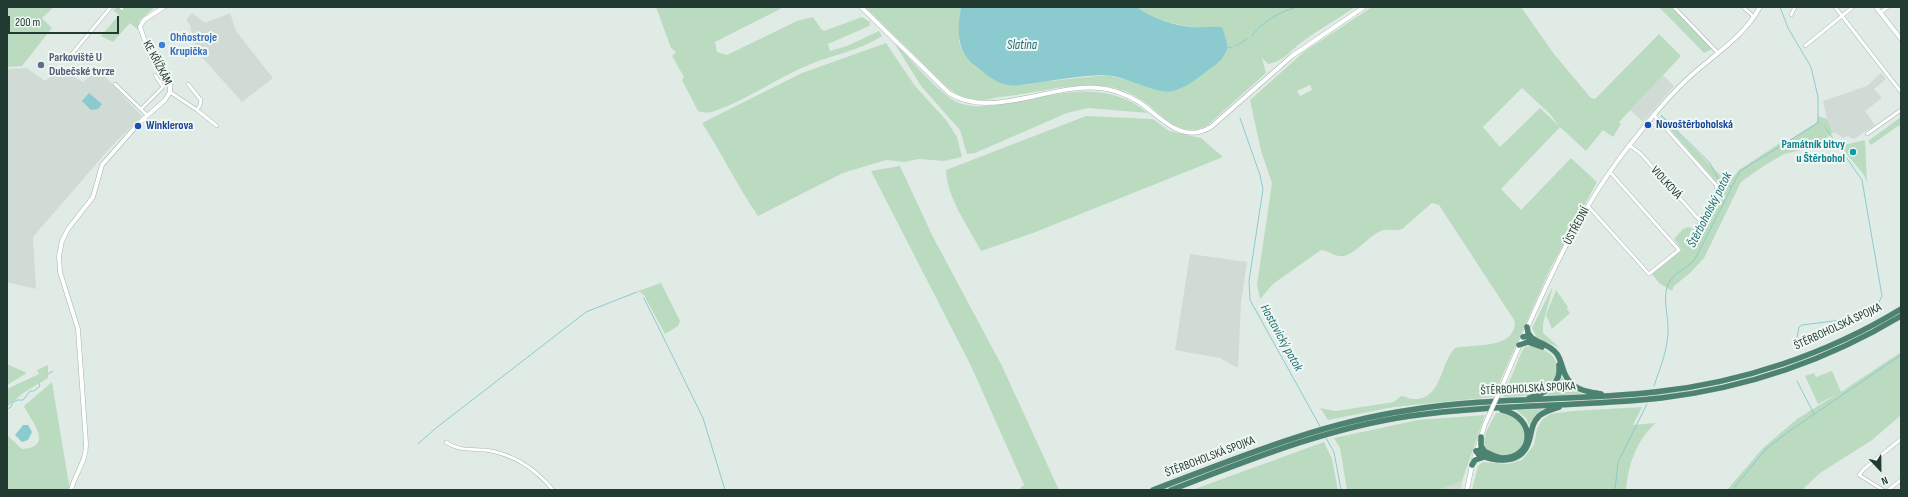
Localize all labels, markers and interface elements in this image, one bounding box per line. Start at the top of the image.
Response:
scale bar [10,8,121,34]
text: 200 m [15,15,40,30]
place label: Ohňostroje Krupička [170,31,217,59]
street label: KE KŘÍŽKÁM [139,38,175,88]
water label: Slatina [1007,38,1037,54]
marker: Ohňostroje Krupička [157,40,167,50]
place label: Parkoviště U Dubečské tvrze [49,51,115,79]
marker: Parkoviště U Dubečské tvrze [36,60,46,70]
place label: Novoštěrboholská [1656,118,1733,132]
place label: Winklerova [146,119,193,133]
marker: Novoštěrboholská [1643,120,1653,130]
marker: Winklerova [133,121,143,131]
place label: Památník bitvy u Štěrbohol [1782,138,1845,166]
marker: Památník bitvy u Štěrbohol [1848,147,1858,157]
street label: VIOLKOVÁ [1647,164,1685,202]
water label: Štěrboholský potok [1684,170,1736,250]
street label: ÚSTŘEDNÍ [1561,205,1593,247]
street label: ŠTĚRBOHOLSKÁ SPOJKA [1792,300,1884,354]
water label: Hostavický potok [1256,302,1306,374]
street label: ŠTĚRBOHOLSKÁ SPOJKA [1480,379,1576,399]
street label: ŠTĚRBOHOLSKÁ SPOJKA [1163,433,1257,481]
north arrow [1860,449,1900,489]
text: N [1880,473,1890,488]

